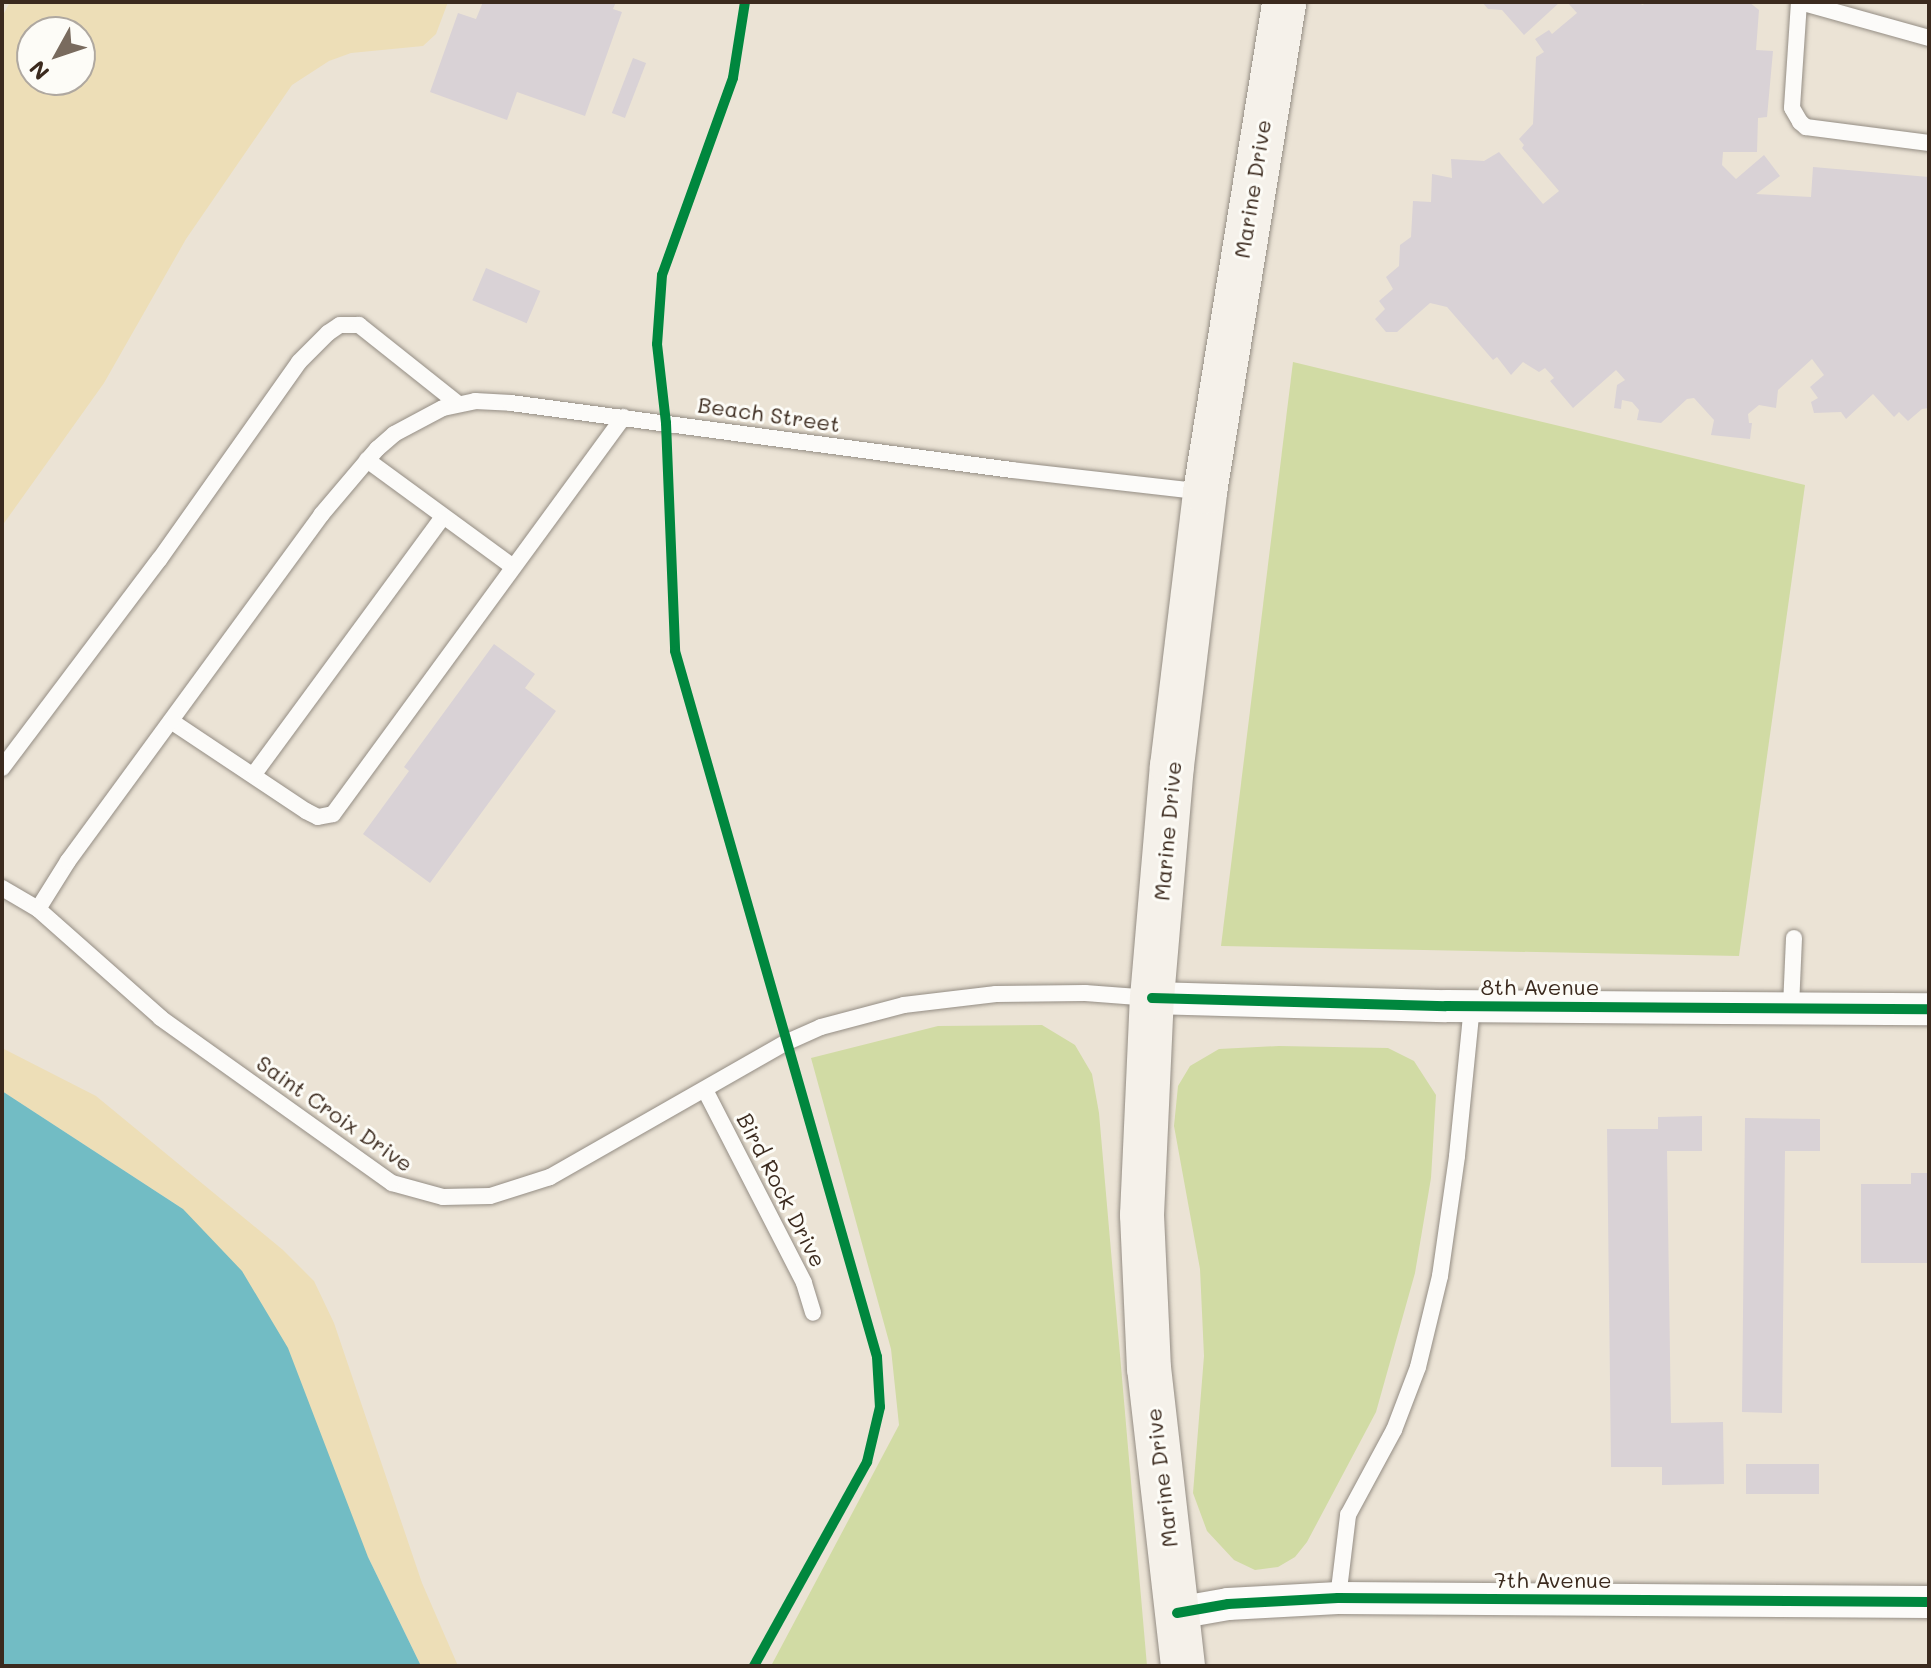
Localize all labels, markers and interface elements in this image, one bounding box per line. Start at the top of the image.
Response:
north arrow [16,16,96,96]
text: N [22,55,55,86]
street label: Marine Drive [1228,118,1276,260]
street label: Beach Street [696,391,842,437]
street label: Marine Drive [1148,760,1186,902]
street label: 8th Avenue [1481,974,1599,1000]
street label: Saint Croix Drive [252,1049,418,1177]
street label: Bird Rock Drive [732,1109,832,1271]
street label: Marine Drive [1139,1407,1183,1549]
street label: 7th Avenue [1494,1567,1612,1593]

